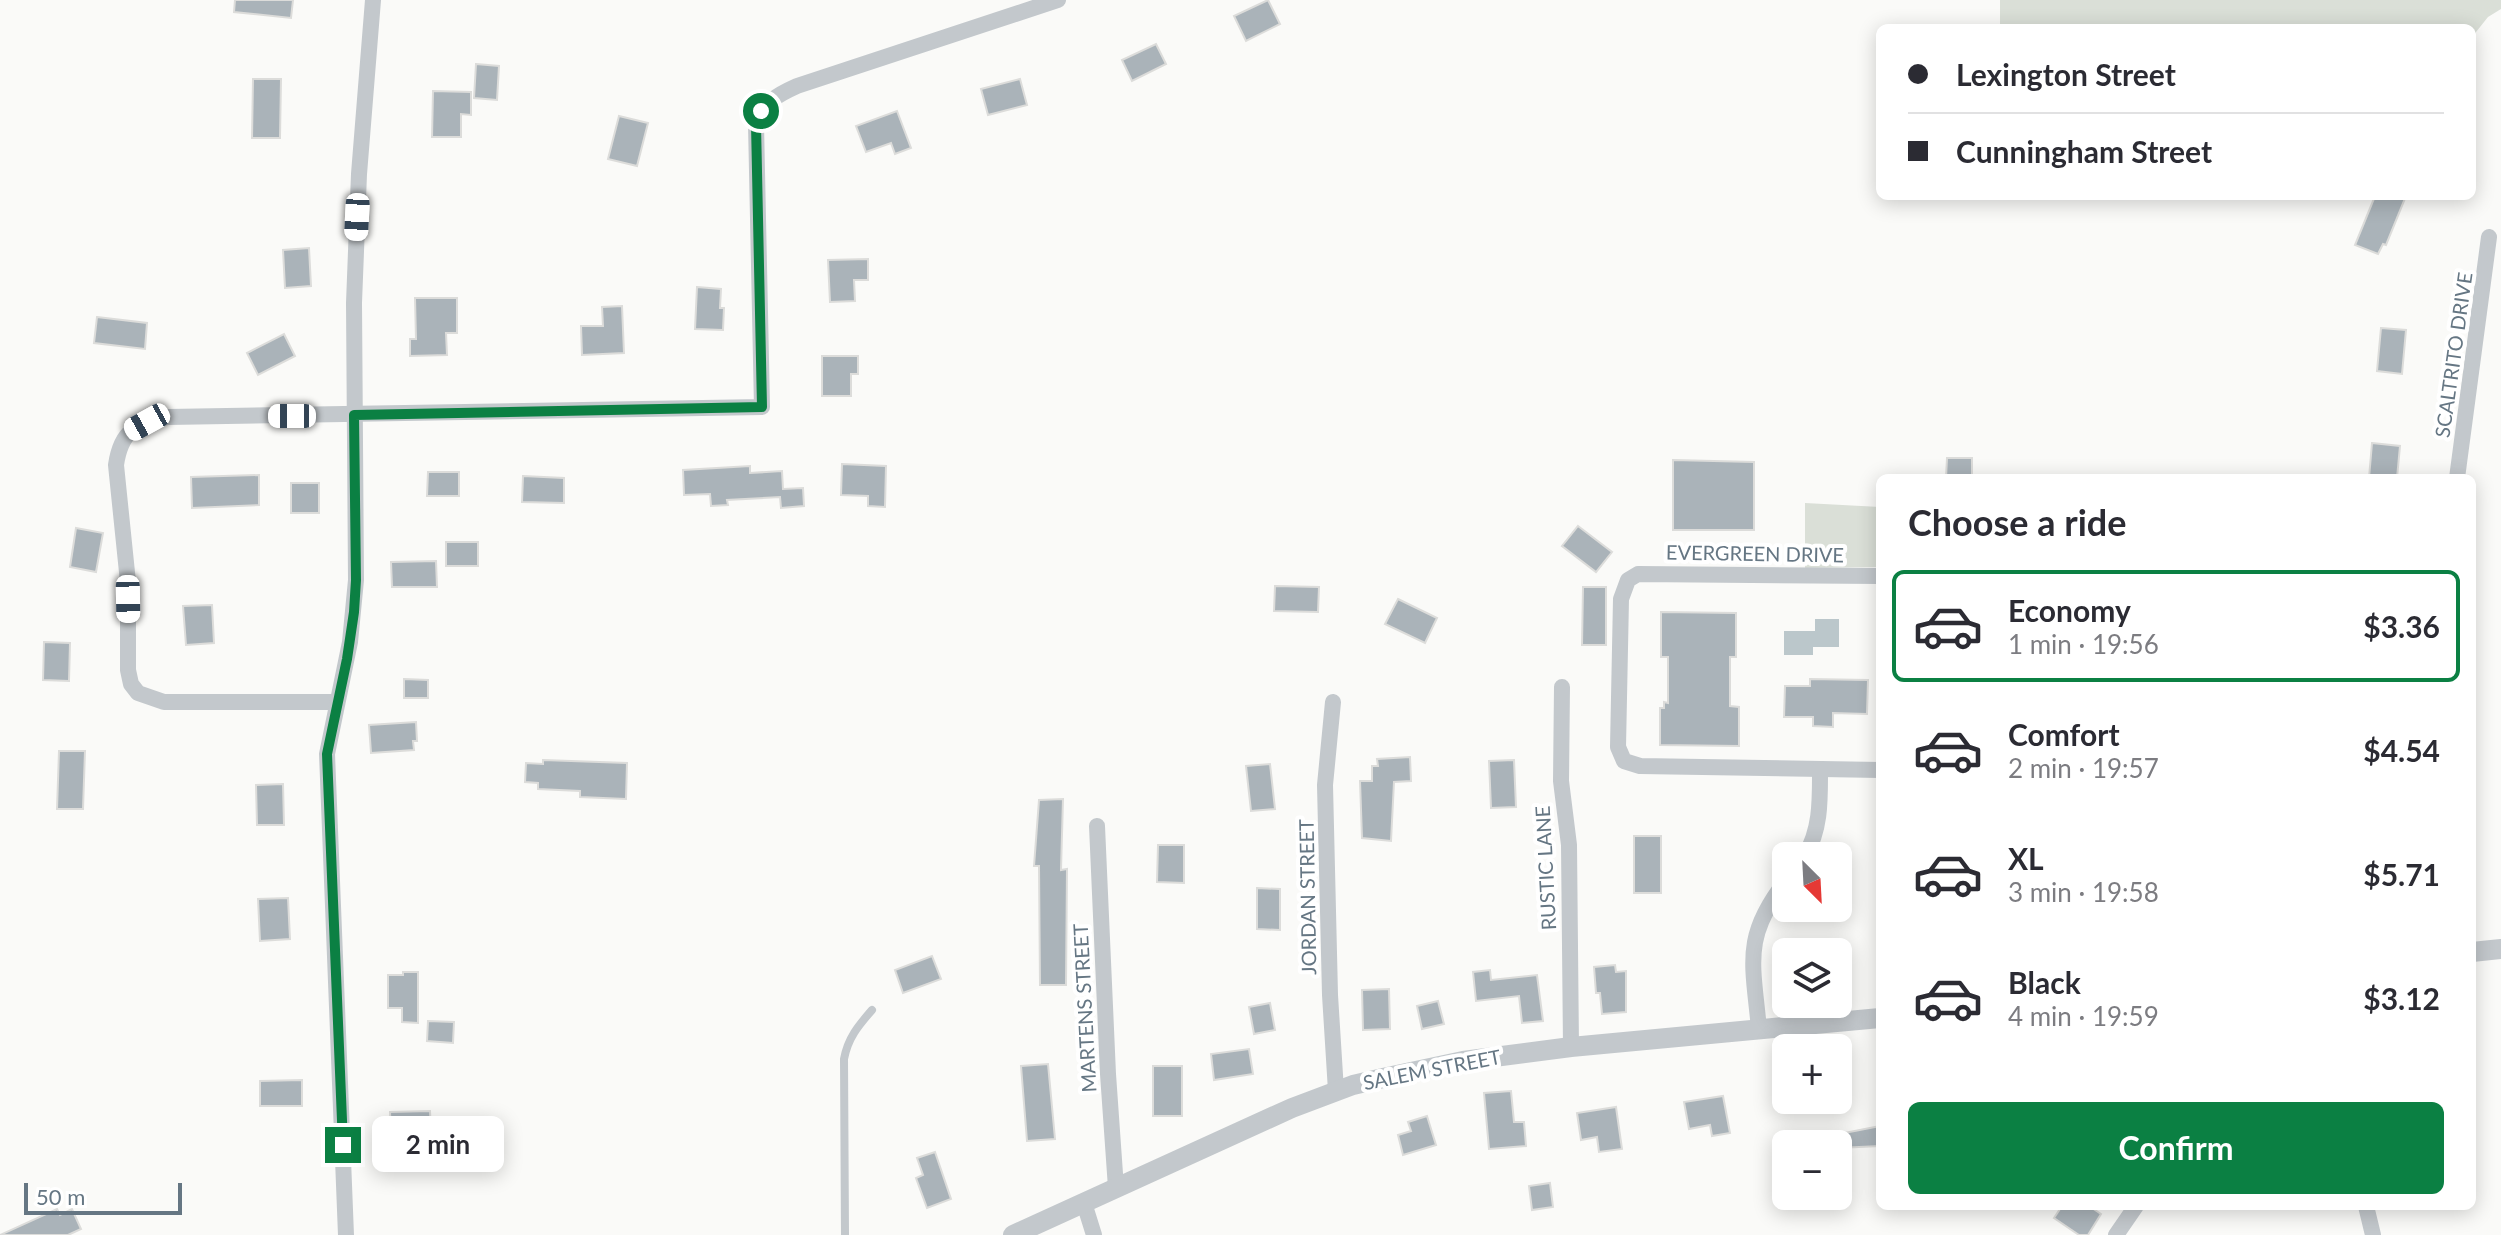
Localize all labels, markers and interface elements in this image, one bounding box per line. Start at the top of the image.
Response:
text: Lexington Street [1956,56,2176,92]
route start [743,93,779,129]
text: Cunningham Street [1956,133,2212,169]
car [344,192,370,242]
street label: SCALTRITO DRIVE [2430,271,2477,439]
car [120,400,174,444]
car [268,404,316,428]
text: Choose a ride [1908,500,2127,544]
street label: EVERGREEN DRIVE [1666,539,1844,567]
car [116,575,140,623]
icon: car [1912,590,1984,662]
text: Economy [2008,592,2131,628]
text: $3.36 [2363,608,2440,644]
text: 1 min · 19:56 [2008,628,2159,660]
icon: car [1912,714,1984,786]
text: Comfort [2008,716,2120,752]
text: $4.54 [2363,732,2440,768]
text: 2 min · 19:57 [2008,752,2159,784]
street label: RUSTIC LANE [1530,805,1560,931]
street label: JORDAN STREET [1294,819,1320,975]
icon: car [1912,838,1984,910]
text: XL [2008,840,2044,876]
north arrow [1772,842,1852,922]
map controls [1772,842,1852,1210]
text: $5.71 [2363,856,2440,892]
text: 3 min · 19:58 [2008,876,2159,908]
street label: MARTENS STREET [1068,923,1100,1093]
button: layers [1772,938,1852,1018]
icon: car [1912,962,1984,1034]
text: Black [2008,964,2081,1000]
text: $3.12 [2363,980,2440,1016]
text: 4 min · 19:59 [2008,1000,2159,1032]
button: + [1772,1034,1852,1114]
street label: SALEM STREET [1361,1044,1503,1094]
button: Confirm [1908,1102,2444,1194]
callout: 2 min [371,1117,503,1173]
route end [325,1127,361,1163]
text: 2 min [406,1128,470,1160]
button: − [1772,1130,1852,1210]
scale bar [24,1179,182,1215]
text: 50 m [36,1183,85,1210]

